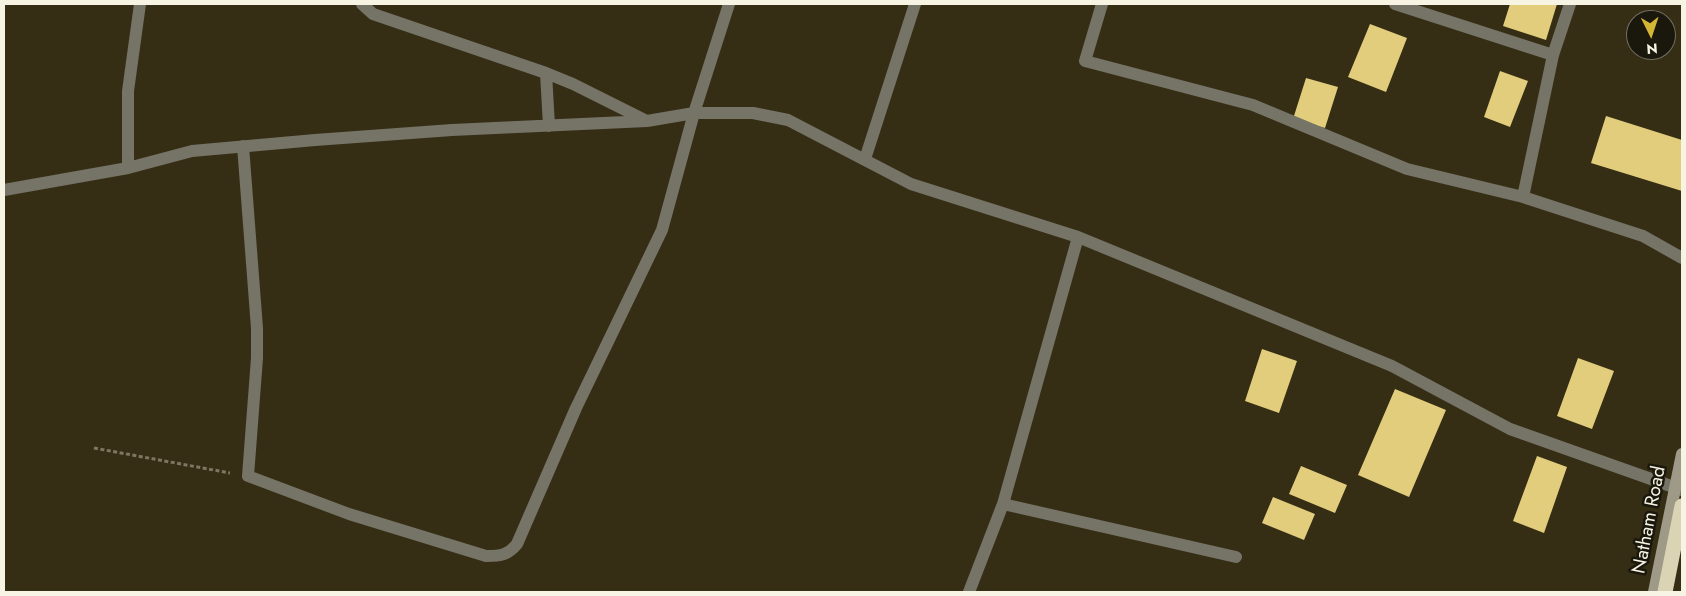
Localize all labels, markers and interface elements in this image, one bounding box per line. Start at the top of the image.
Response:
north arrow [1626,10,1676,60]
text: N [1646,39,1658,59]
street label: Natham Road [1628,464,1672,576]

